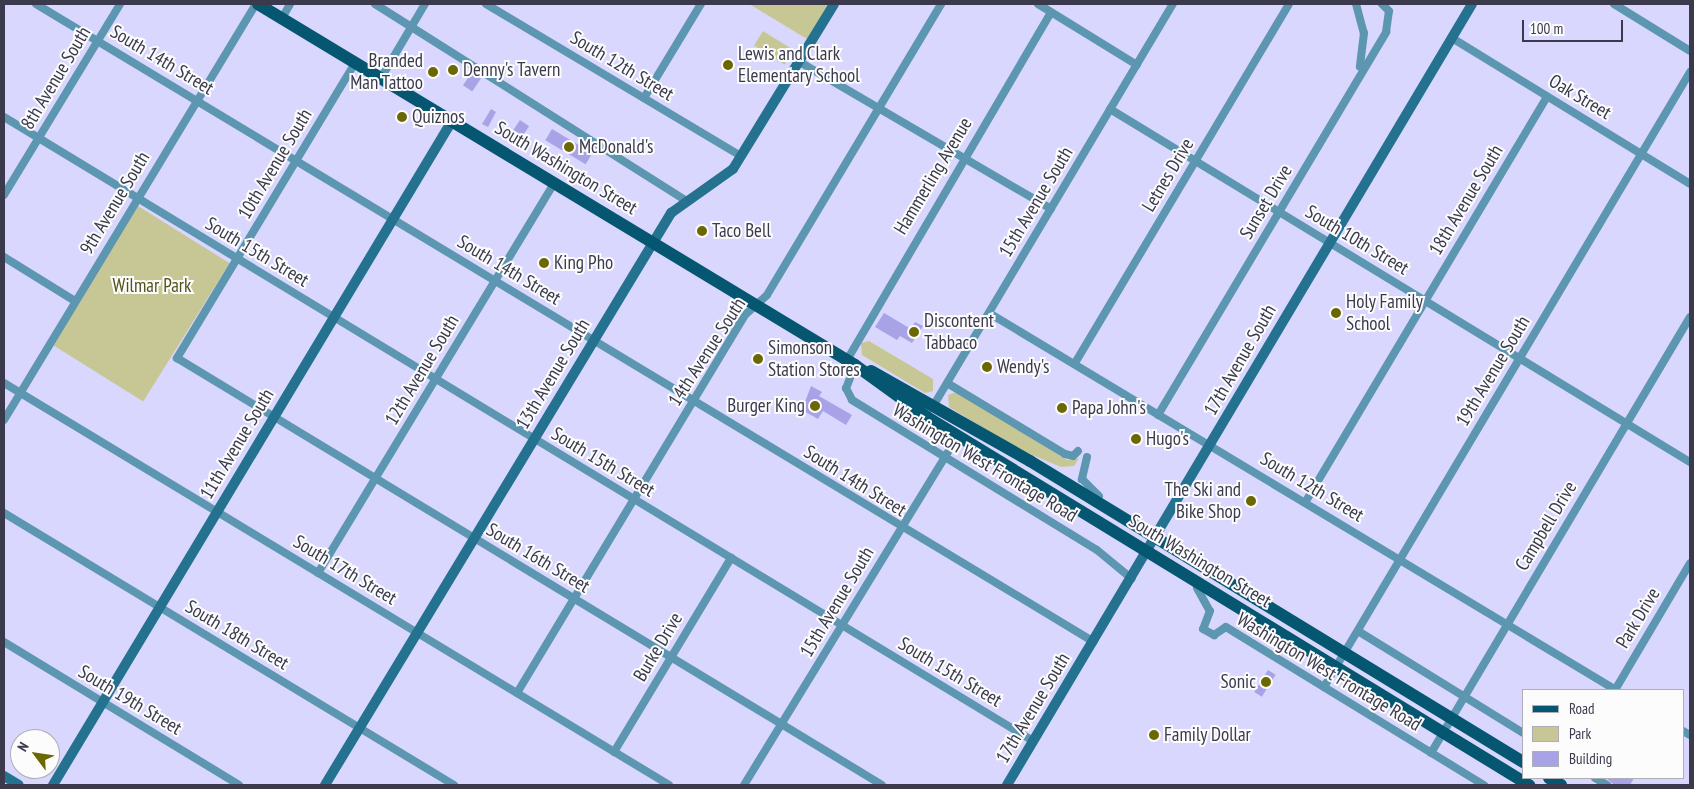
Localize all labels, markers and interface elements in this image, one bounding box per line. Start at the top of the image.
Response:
scale bar [1524,10,1625,42]
text: 100 m [1530,19,1563,38]
street label: South 14th Street [106,20,218,100]
street label: 8th Avenue South [16,22,96,134]
street label: South 12th Street [566,26,678,106]
place label: Lewis and Clark Elementary School [738,43,860,87]
place label: Branded Man Tattoo [350,50,423,94]
place label: Denny's Tavern [463,59,561,81]
marker: Lewis and Clark Elementary School [722,59,734,71]
marker: Denny's Tavern [447,64,459,76]
marker: Branded Man Tattoo [427,66,439,78]
street label: Oak Street [1545,70,1615,124]
street label: 10th Avenue South [233,105,317,223]
place label: Quiznos [412,106,465,128]
marker: Quiznos [396,111,408,123]
street label: Hammerling Avenue [889,113,977,239]
street label: South Washington Street [491,116,641,220]
street label: Letnes Drive [1137,134,1199,216]
place label: McDonald's [579,136,654,158]
marker: McDonald's [563,141,575,153]
street label: 18th Avenue South [1424,141,1508,259]
street label: 15th Avenue South [994,143,1078,261]
street label: 9th Avenue South [75,147,155,259]
street label: Sunset Drive [1235,161,1297,243]
street label: South 10th Street [1301,200,1413,280]
street label: South 15th Street [201,212,313,292]
place label: Taco Bell [712,220,771,242]
marker: Taco Bell [696,225,708,237]
street label: South 14th Street [453,230,565,310]
place label: King Pho [554,252,613,274]
marker: King Pho [538,257,550,269]
park label: Wilmar Park [113,275,191,297]
place label: Holy Family School [1346,291,1424,335]
street label: 14th Avenue South [663,293,751,411]
street label: 17th Avenue South [1199,300,1281,420]
marker: Holy Family School [1330,307,1342,319]
place label: Discontent Tabbaco [924,310,994,354]
street label: 12th Avenue South [380,311,464,429]
street label: 19th Avenue South [1451,312,1535,430]
street label: 13th Avenue South [511,315,595,433]
marker: Discontent Tabbaco [908,326,920,338]
place label: Simonson Station Stores [768,337,860,381]
marker: Simonson Station Stores [752,353,764,365]
place label: Wendy's [997,356,1050,378]
marker: Wendy's [981,361,993,373]
street label: 11th Avenue South [195,385,279,503]
place label: Burger King [727,395,805,417]
place label: Papa John's [1072,397,1146,419]
street label: Washington West Frontage Road [889,399,1081,527]
marker: Burger King [809,400,821,412]
marker: Papa John's [1056,402,1068,414]
street label: South 15th Street [547,422,659,502]
place label: Hugo's [1146,428,1189,450]
marker: Hugo's [1130,433,1142,445]
street label: South 14th Street [800,441,910,521]
street label: South 12th Street [1256,447,1368,527]
street label: Campbell Drive [1510,477,1582,575]
place label: The Ski and Bike Shop [1164,479,1241,523]
marker: The Ski and Bike Shop [1245,495,1257,507]
street label: South Washington Street [1125,509,1275,613]
street label: South 16th Street [482,518,594,598]
street label: South 17th Street [289,530,401,610]
street label: 15th Avenue South [795,543,879,661]
street label: Park Drive [1611,584,1665,652]
street label: South 18th Street [181,595,293,675]
street label: Washington West Frontage Road [1233,608,1425,736]
street label: Burke Drive [629,609,687,685]
street label: South 15th Street [894,632,1006,712]
street label: 17th Avenue South [991,649,1075,767]
street label: South 19th Street [74,660,186,740]
place label: Sonic [1220,671,1256,693]
marker: Sonic [1260,676,1272,688]
legend [1522,689,1684,779]
text: Road [1569,699,1595,718]
place label: Family Dollar [1164,724,1251,746]
text: Park [1569,724,1591,743]
north arrow [10,729,60,779]
marker: Family Dollar [1148,729,1160,741]
text: N [13,739,33,755]
text: Building [1569,749,1612,768]

